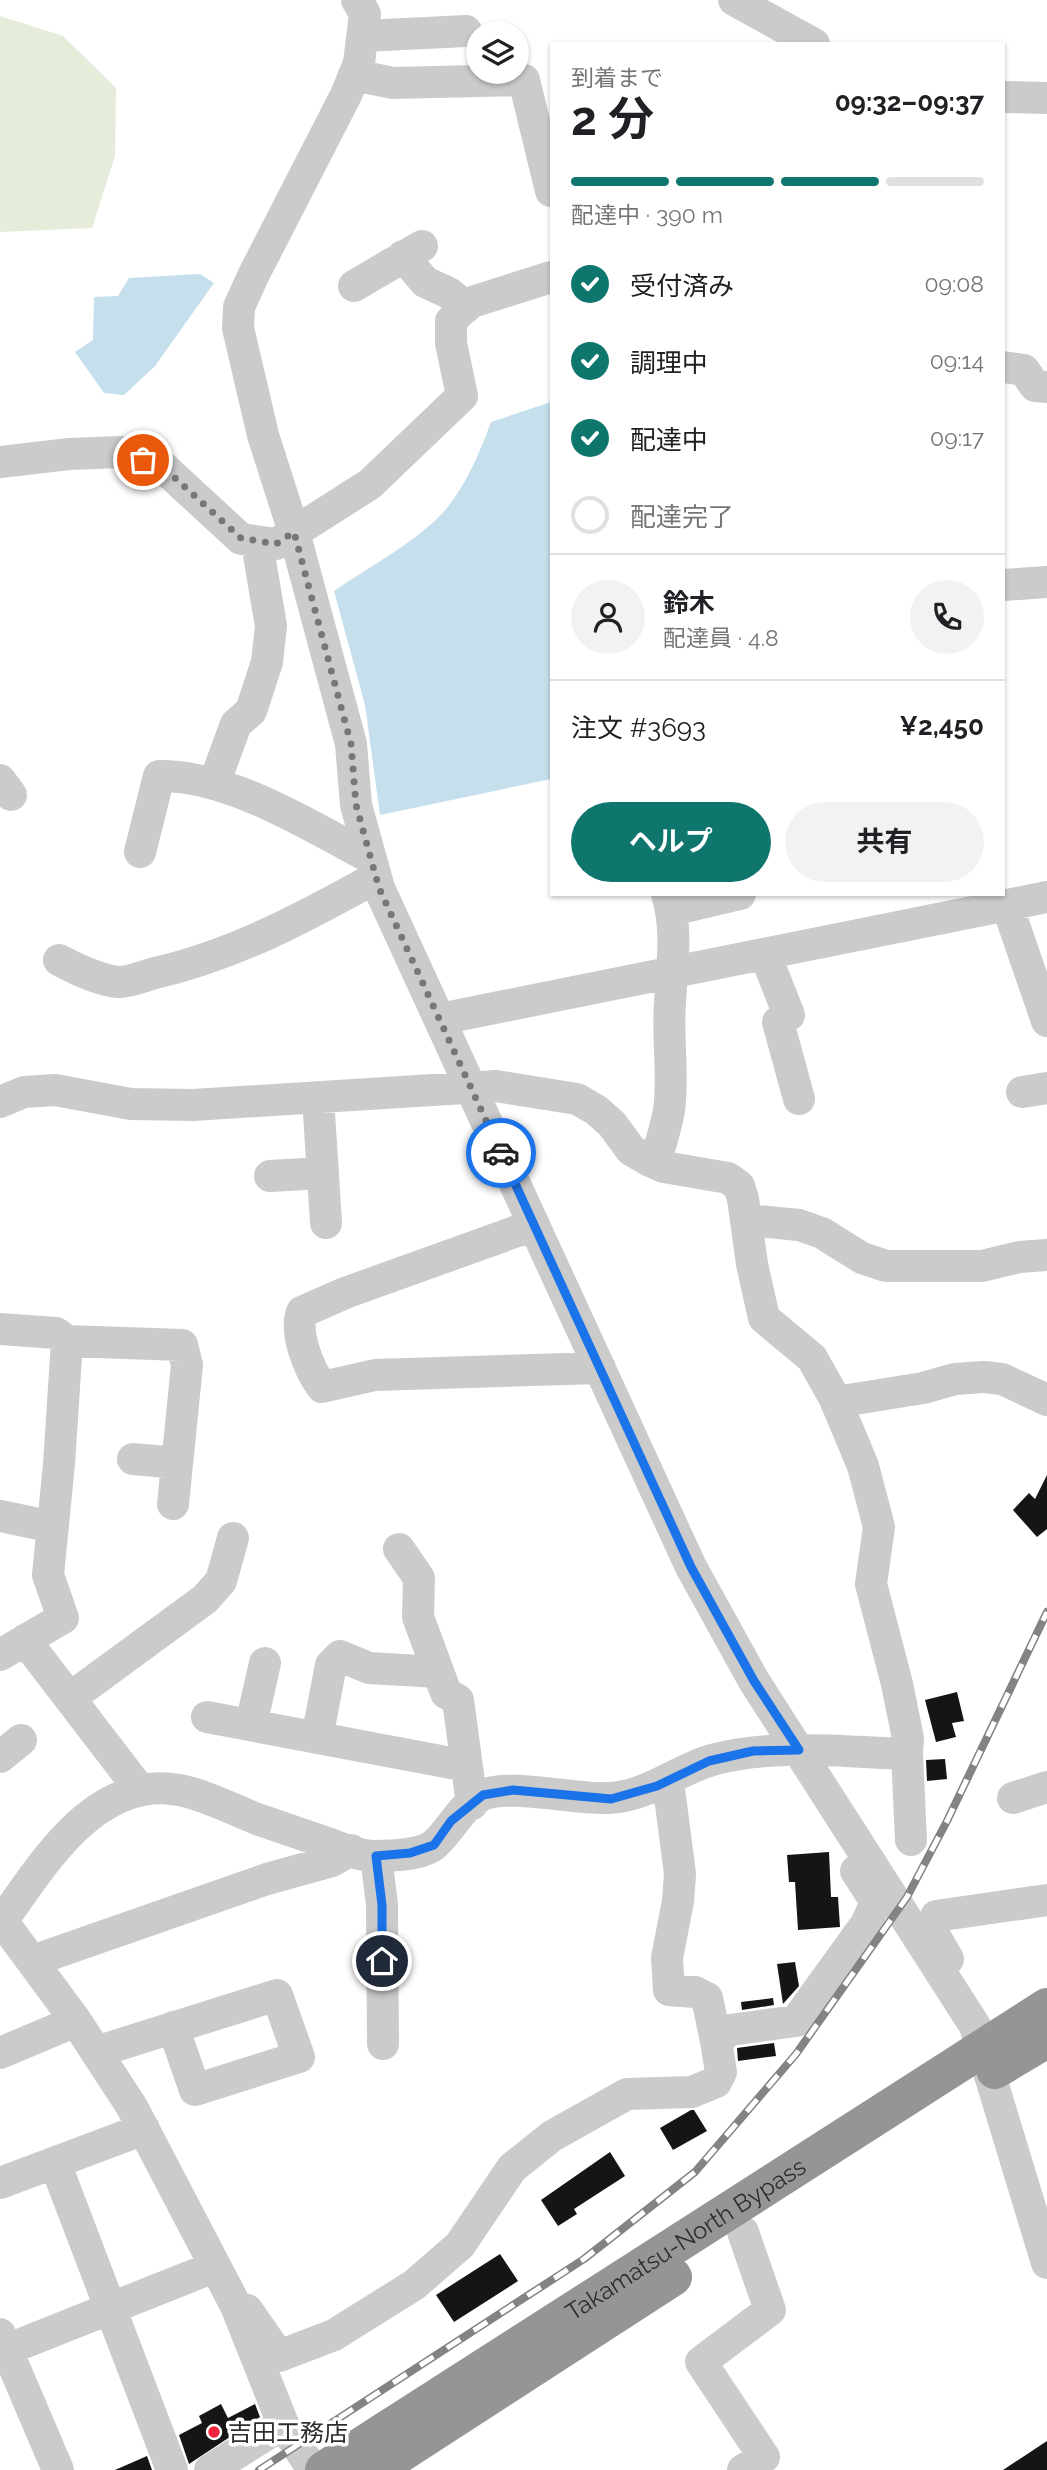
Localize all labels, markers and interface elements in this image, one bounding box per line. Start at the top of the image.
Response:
map controls [466,21,529,84]
button: layers [466,21,529,84]
text: 到着まで [571,64,663,91]
text: 09:32–09:37 [835,87,984,117]
text: 2 分 [571,92,654,146]
text: 配達中 · 390 m [571,201,723,228]
icon: check [571,265,609,303]
text: 09:08 [924,270,984,297]
text: 受付済み [630,271,734,301]
icon: check [571,342,609,380]
text: 09:14 [930,347,984,374]
text: 調理中 [630,348,708,378]
icon: check [571,419,609,457]
text: 09:17 [930,424,984,451]
text: 配達中 [630,425,708,455]
pin [113,430,173,490]
icon: bag [124,441,162,479]
text: 配達完了 [630,502,734,532]
button: person [571,580,645,654]
button: phone [910,580,984,654]
text: 鈴木 [663,588,715,618]
text: 配達員 · 4.8 [663,624,779,651]
text: ¥2,450 [900,711,984,741]
text: 注文 #3693 [571,713,706,743]
button: ヘルプ [571,802,771,882]
button: 共有 [785,802,984,882]
courier [466,1118,536,1188]
icon: car [482,1134,520,1172]
pin [352,1931,412,1991]
icon: home [363,1942,401,1980]
street label: Takamatsu-North Bypass [560,2151,811,2326]
place label: 吉田工務店 [228,2418,348,2447]
marker: 吉田工務店 [206,2424,222,2440]

